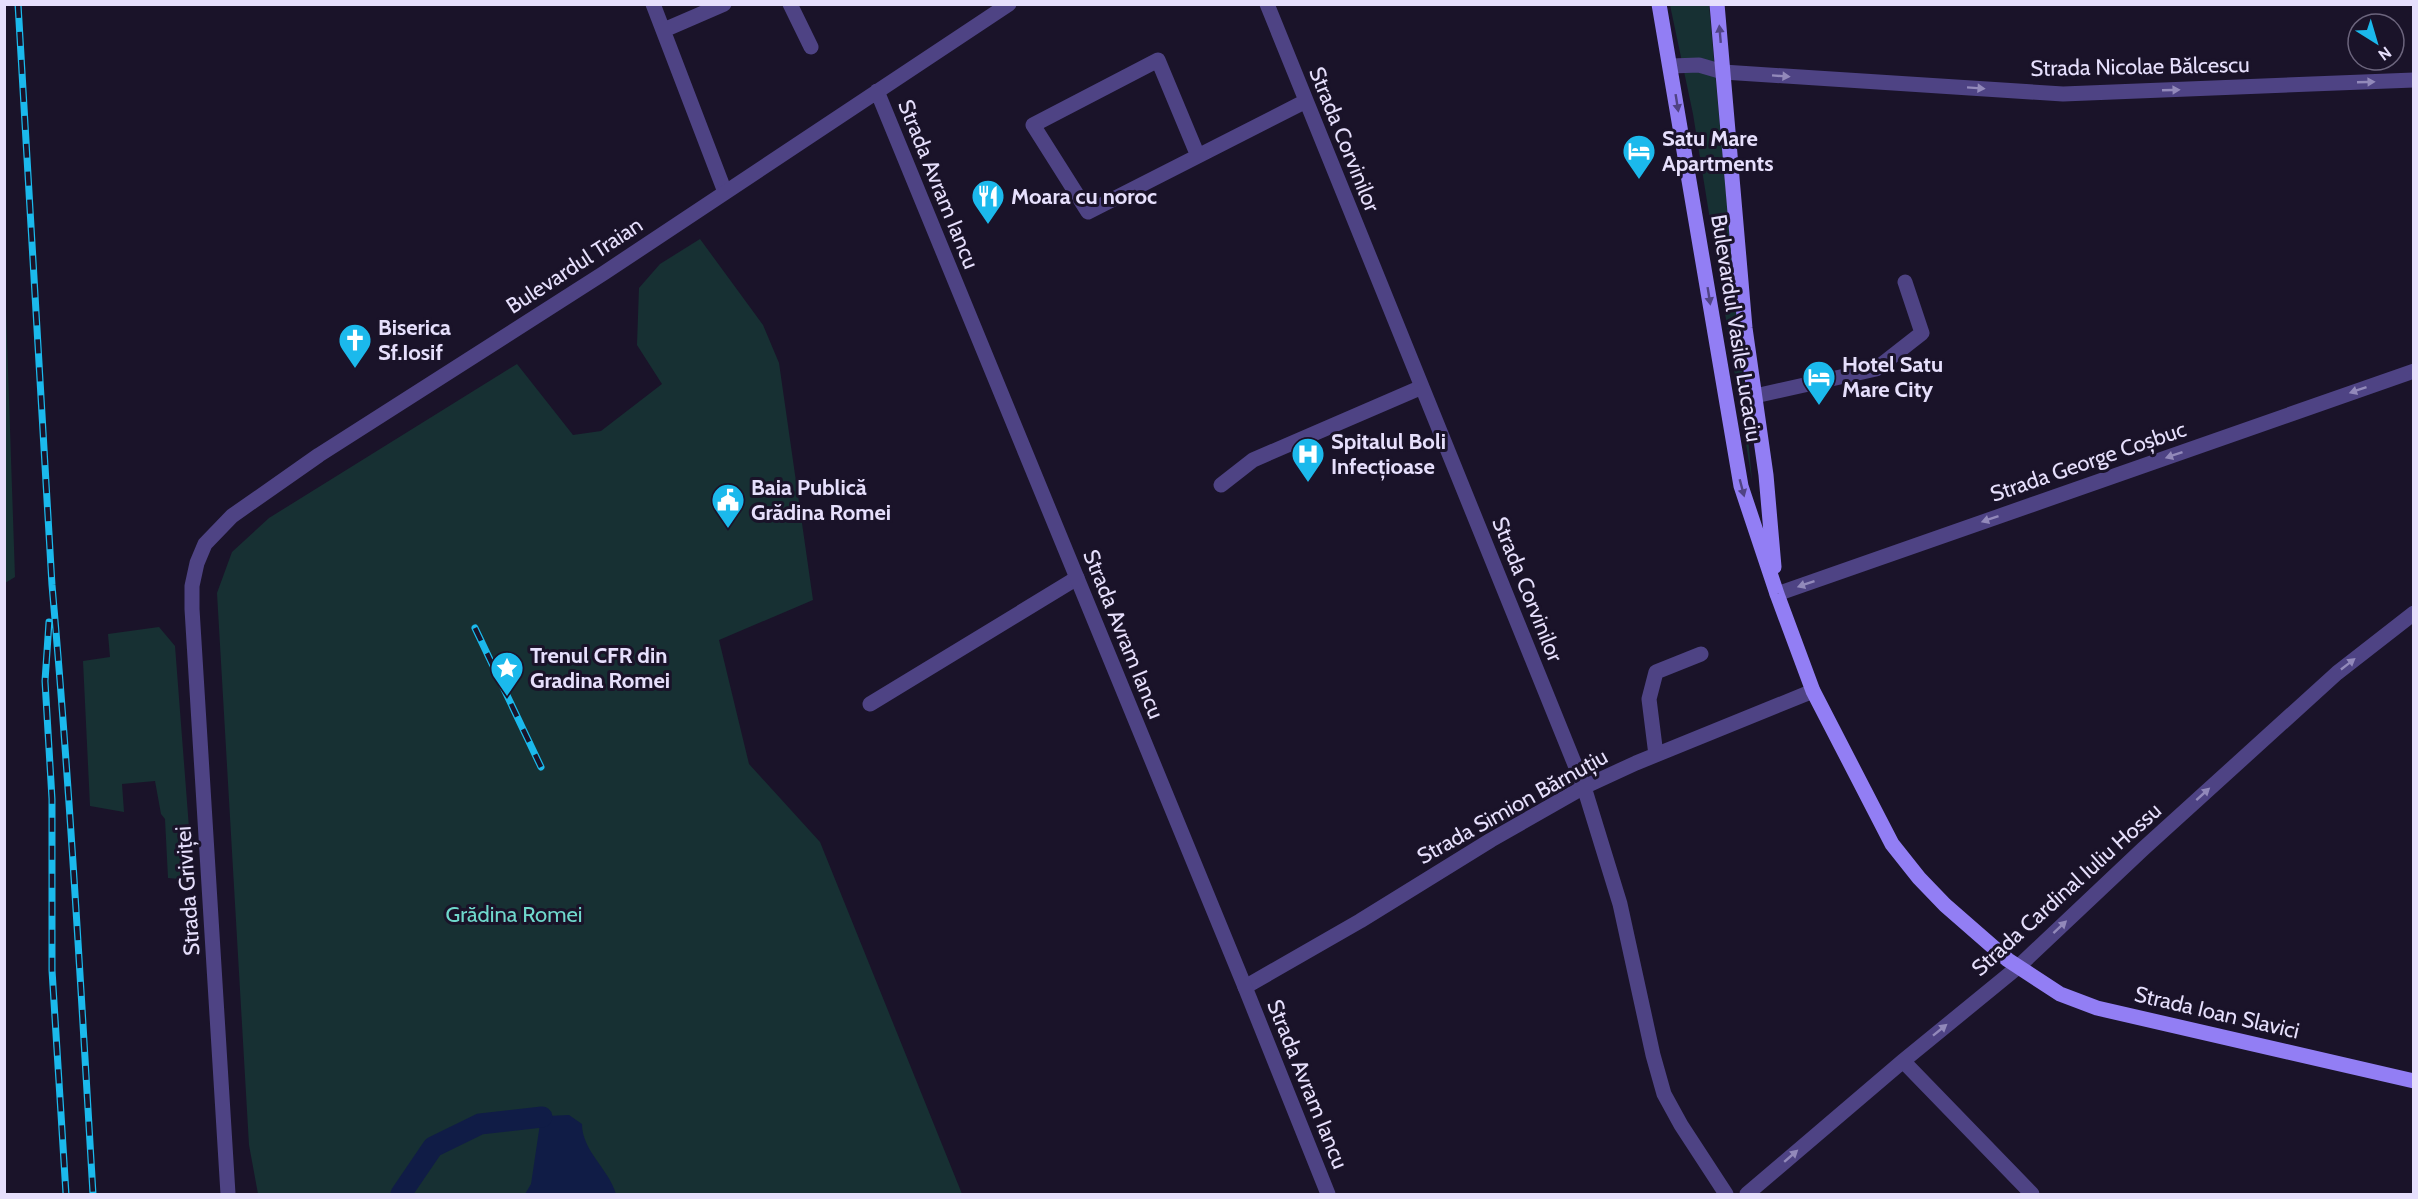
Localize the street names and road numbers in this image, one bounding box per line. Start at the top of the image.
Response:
street label: Strada Nicolae Bălcescu [2030,51,2250,82]
street label: Strada Corvinilor [1303,63,1386,216]
street label: Strada Avram Iancu [892,96,985,273]
street label: Bulevardul Traian [501,211,648,320]
street label: Bulevardul Vasile Lucaciu [1705,212,1768,444]
street label: Strada George Coșbuc [1987,415,2190,509]
street label: Strada Corvinilor [1486,513,1569,666]
street label: Strada Avram Iancu [1077,546,1170,723]
street label: Strada Simion Bărnuțiu [1412,743,1613,871]
street label: Strada Cardinal Iuliu Hossu [1966,797,2167,982]
street label: Strada Griviței [169,825,207,957]
street label: Strada Ioan Slavici [2132,980,2302,1045]
street label: Strada Avram Iancu [1261,996,1354,1173]

